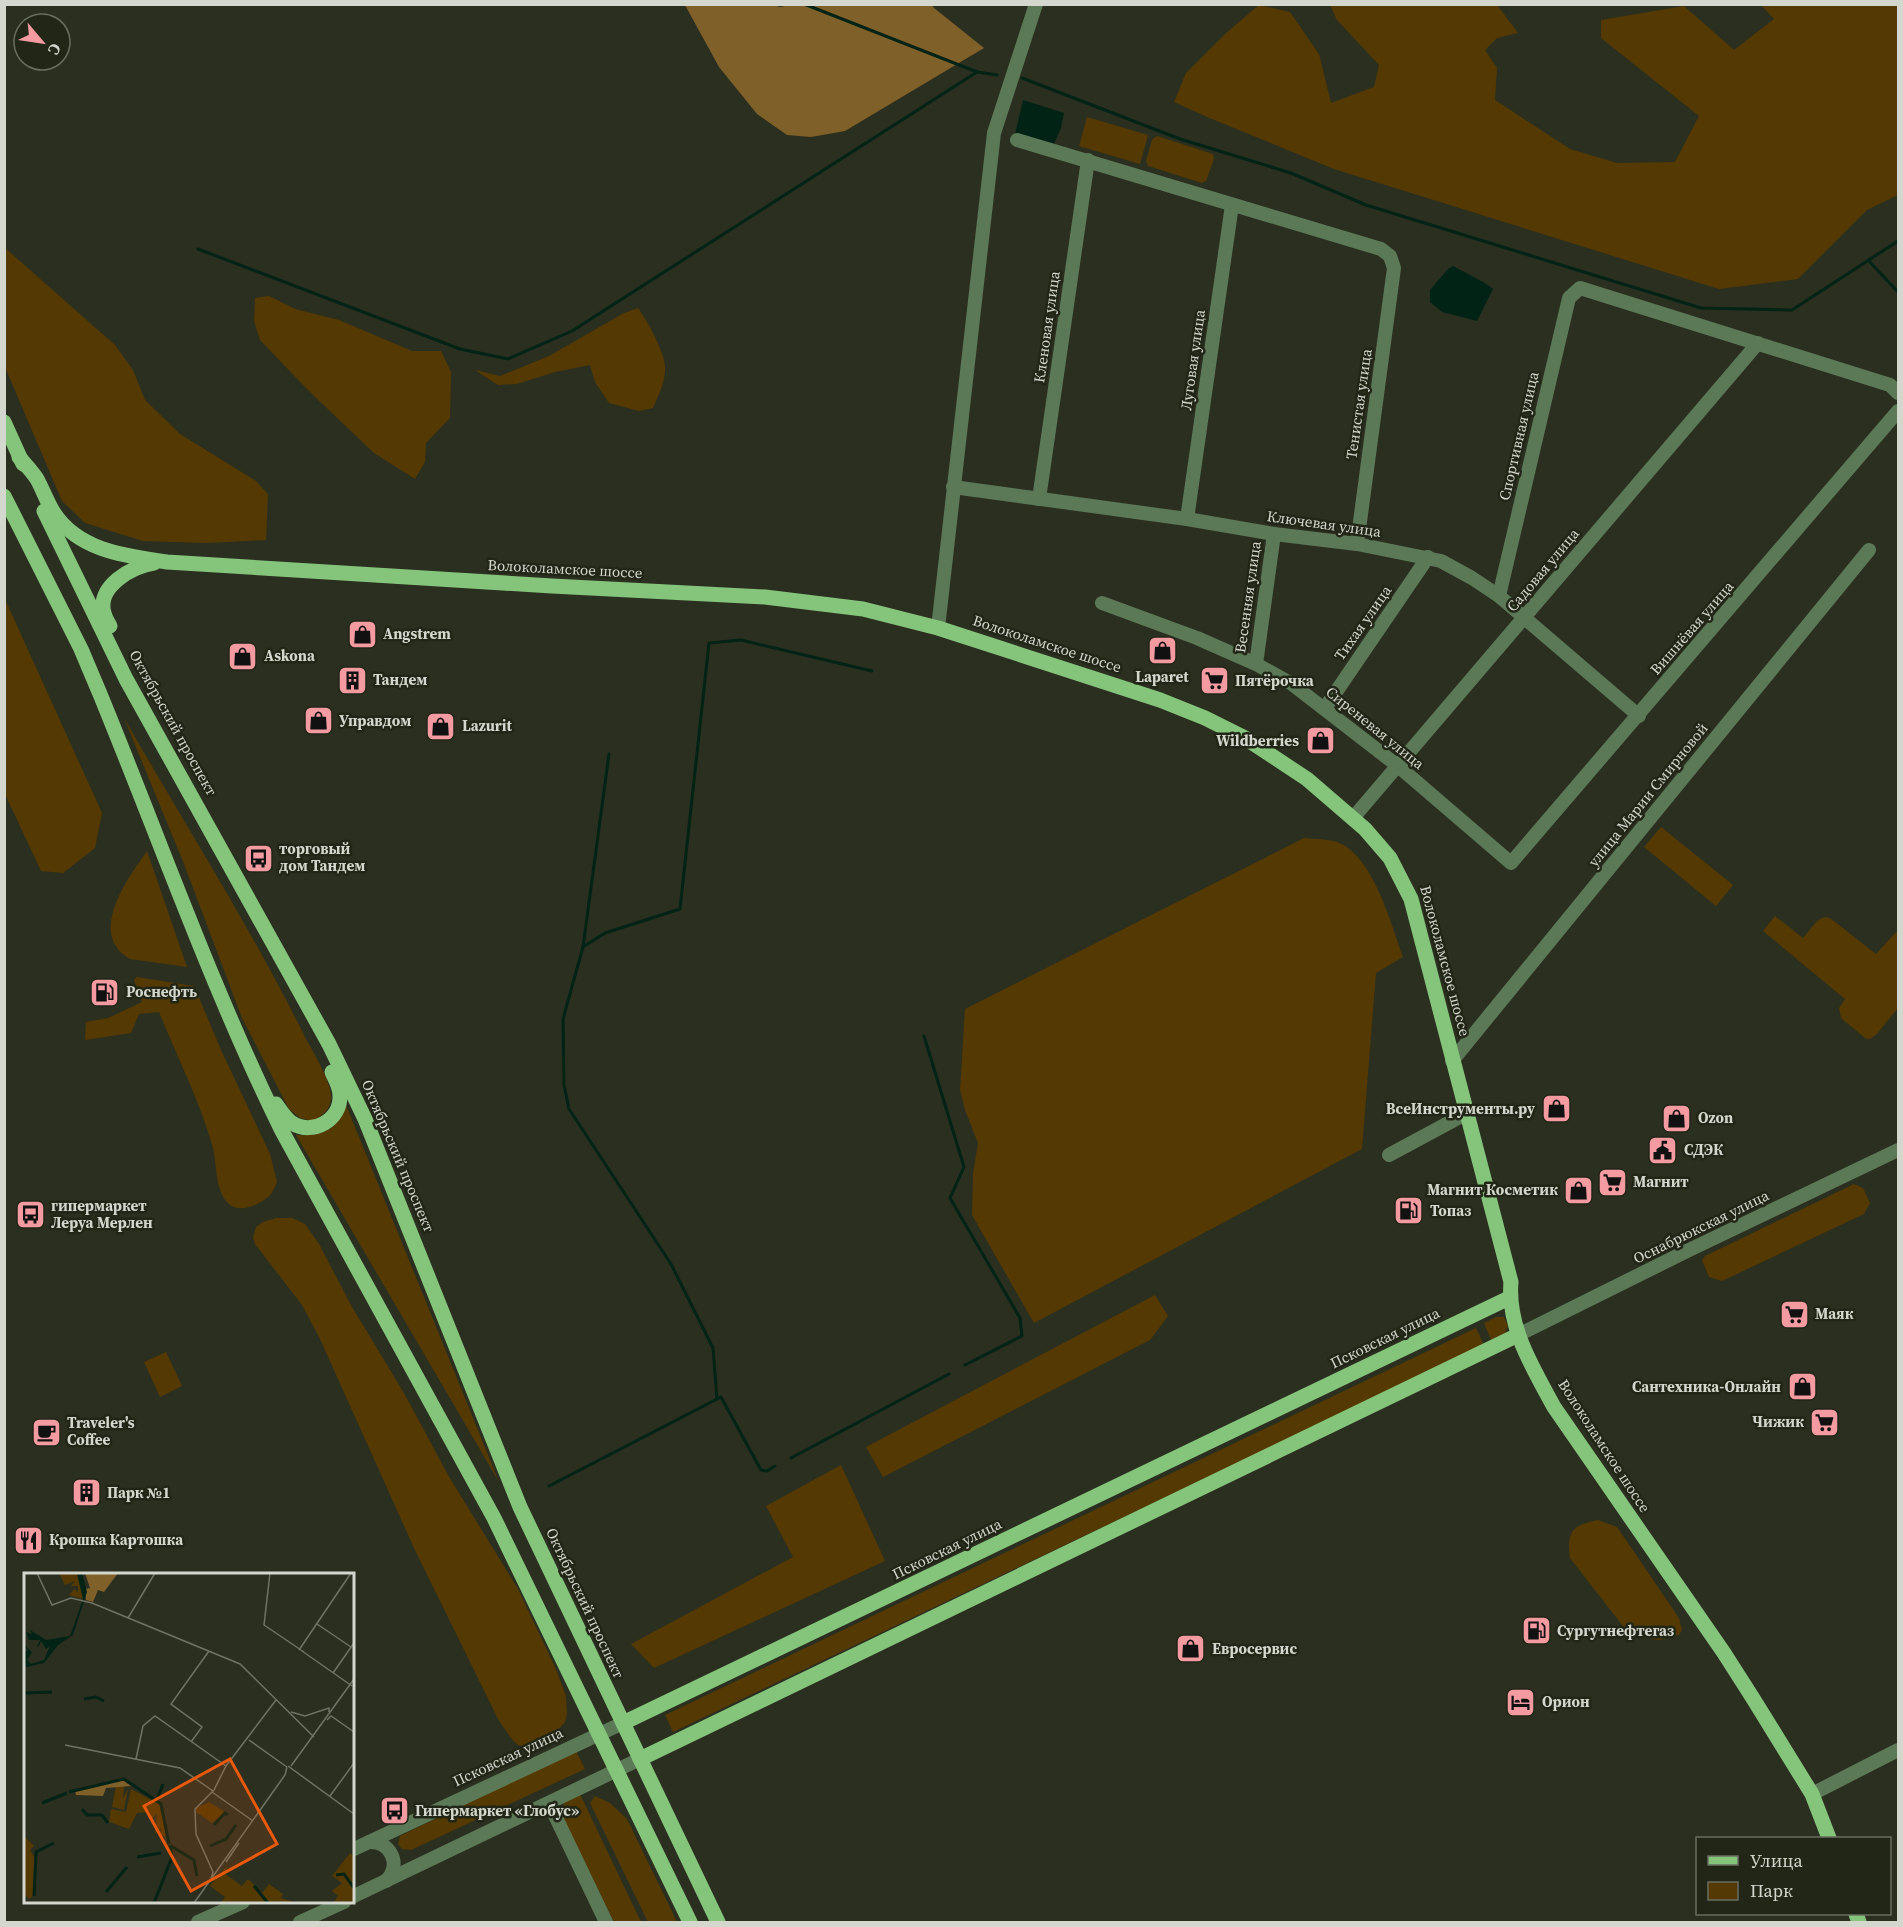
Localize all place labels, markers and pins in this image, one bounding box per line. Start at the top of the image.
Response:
shop icon: Angstrem [346,618,378,650]
place label: Angstrem [383,623,451,644]
shop icon: Laparet [1146,634,1178,666]
shop icon: Askona [227,640,259,672]
place label: Askona [264,645,316,666]
building icon: Тандем [336,664,368,696]
supermarket icon: Пятёрочка [1198,665,1230,697]
place label: Laparet [1135,666,1189,687]
place label: Тандем [373,669,427,690]
place label: Пятёрочка [1235,670,1315,691]
shop icon: Управдом [302,705,334,737]
place label: Управдом [339,710,411,731]
shop icon: Lazurit [425,710,457,742]
place label: Lazurit [462,715,512,736]
shop icon: Wildberries [1304,725,1336,757]
place label: Wildberries [1216,730,1299,751]
place label: торговый дом Тандем [279,838,365,876]
bus stop icon: торговый дом Тандем [242,842,274,874]
fuel station icon: Роснефть [89,976,121,1008]
place label: Роснефть [126,981,197,1002]
shop icon: ВсеИнструменты.ру [1540,1093,1572,1125]
place label: ВсеИнструменты.ру [1386,1098,1535,1119]
shop icon: Ozon [1661,1102,1693,1134]
place label: Ozon [1698,1107,1733,1128]
public building icon: СДЭК [1647,1134,1679,1166]
place label: СДЭК [1684,1139,1724,1160]
supermarket icon: Магнит [1596,1166,1628,1198]
place label: Магнит [1633,1171,1689,1192]
shop icon: Магнит Косметик [1563,1174,1595,1206]
place label: Магнит Косметик [1427,1179,1558,1200]
place label: гипермаркет Леруа Мерлен [51,1195,153,1233]
fuel station icon: Топаз [1393,1195,1425,1227]
bus stop icon: гипермаркет Леруа Мерлен [14,1199,46,1231]
place label: Топаз [1430,1200,1471,1221]
supermarket icon: Маяк [1778,1298,1810,1330]
place label: Маяк [1815,1303,1854,1324]
shop icon: Сантехника-Онлайн [1786,1371,1818,1403]
place label: Сантехника-Онлайн [1632,1376,1781,1397]
supermarket icon: Чижик [1809,1406,1841,1438]
place label: Чижик [1752,1411,1804,1432]
place label: Traveler's Coffee [67,1412,135,1450]
cafe icon: Traveler's Coffee [30,1416,62,1448]
building icon: Парк №1 [70,1477,102,1509]
place label: Парк №1 [107,1482,170,1503]
restaurant icon: Крошка Картошка [12,1524,44,1556]
place label: Крошка Картошка [49,1529,184,1550]
fuel station icon: Сургутнефтегаз [1520,1615,1552,1647]
place label: Сургутнефтегаз [1557,1620,1674,1641]
shop icon: Евросервис [1175,1633,1207,1665]
place label: Евросервис [1212,1638,1297,1659]
hotel icon: Орион [1505,1686,1537,1718]
place label: Орион [1542,1691,1590,1712]
bus stop icon: Гипермаркет «Глобус» [378,1795,410,1827]
place label: Гипермаркет «Глобус» [415,1800,579,1821]

